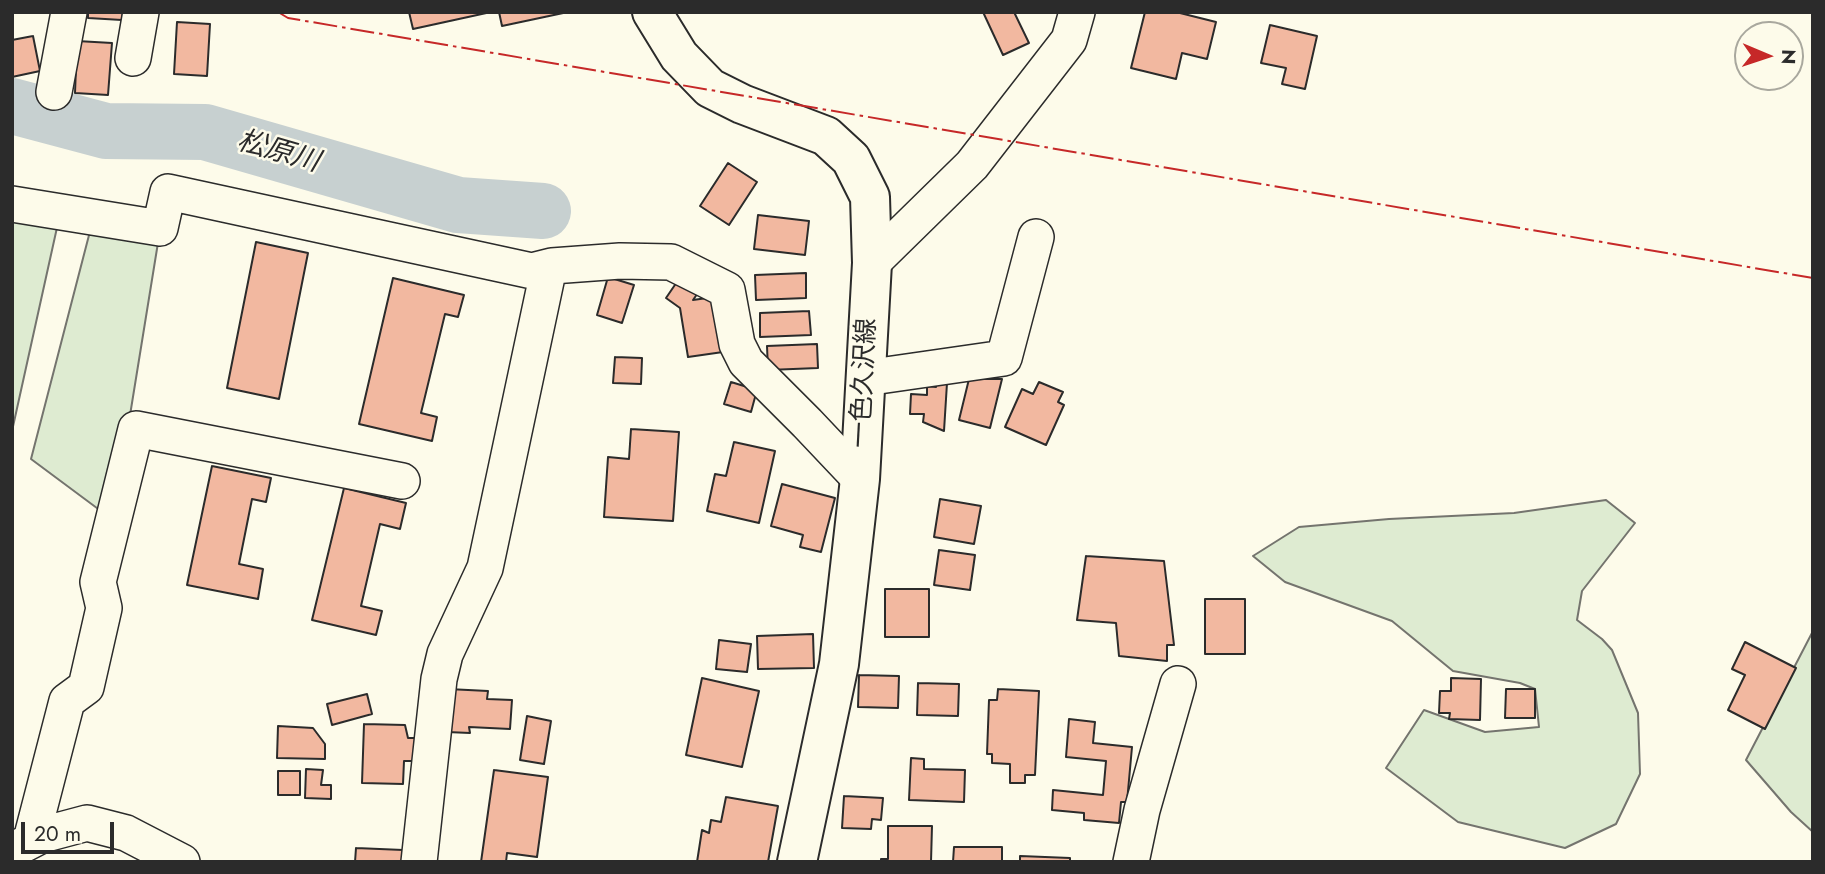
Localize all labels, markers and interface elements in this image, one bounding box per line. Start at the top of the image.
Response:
north arrow [1734,21,1804,91]
text: N [1775,49,1802,65]
water label: 松原川 [233,125,323,181]
street label: 一色久沢線 [846,317,884,449]
scale bar [24,808,117,852]
text: 20 m [34,819,81,849]

